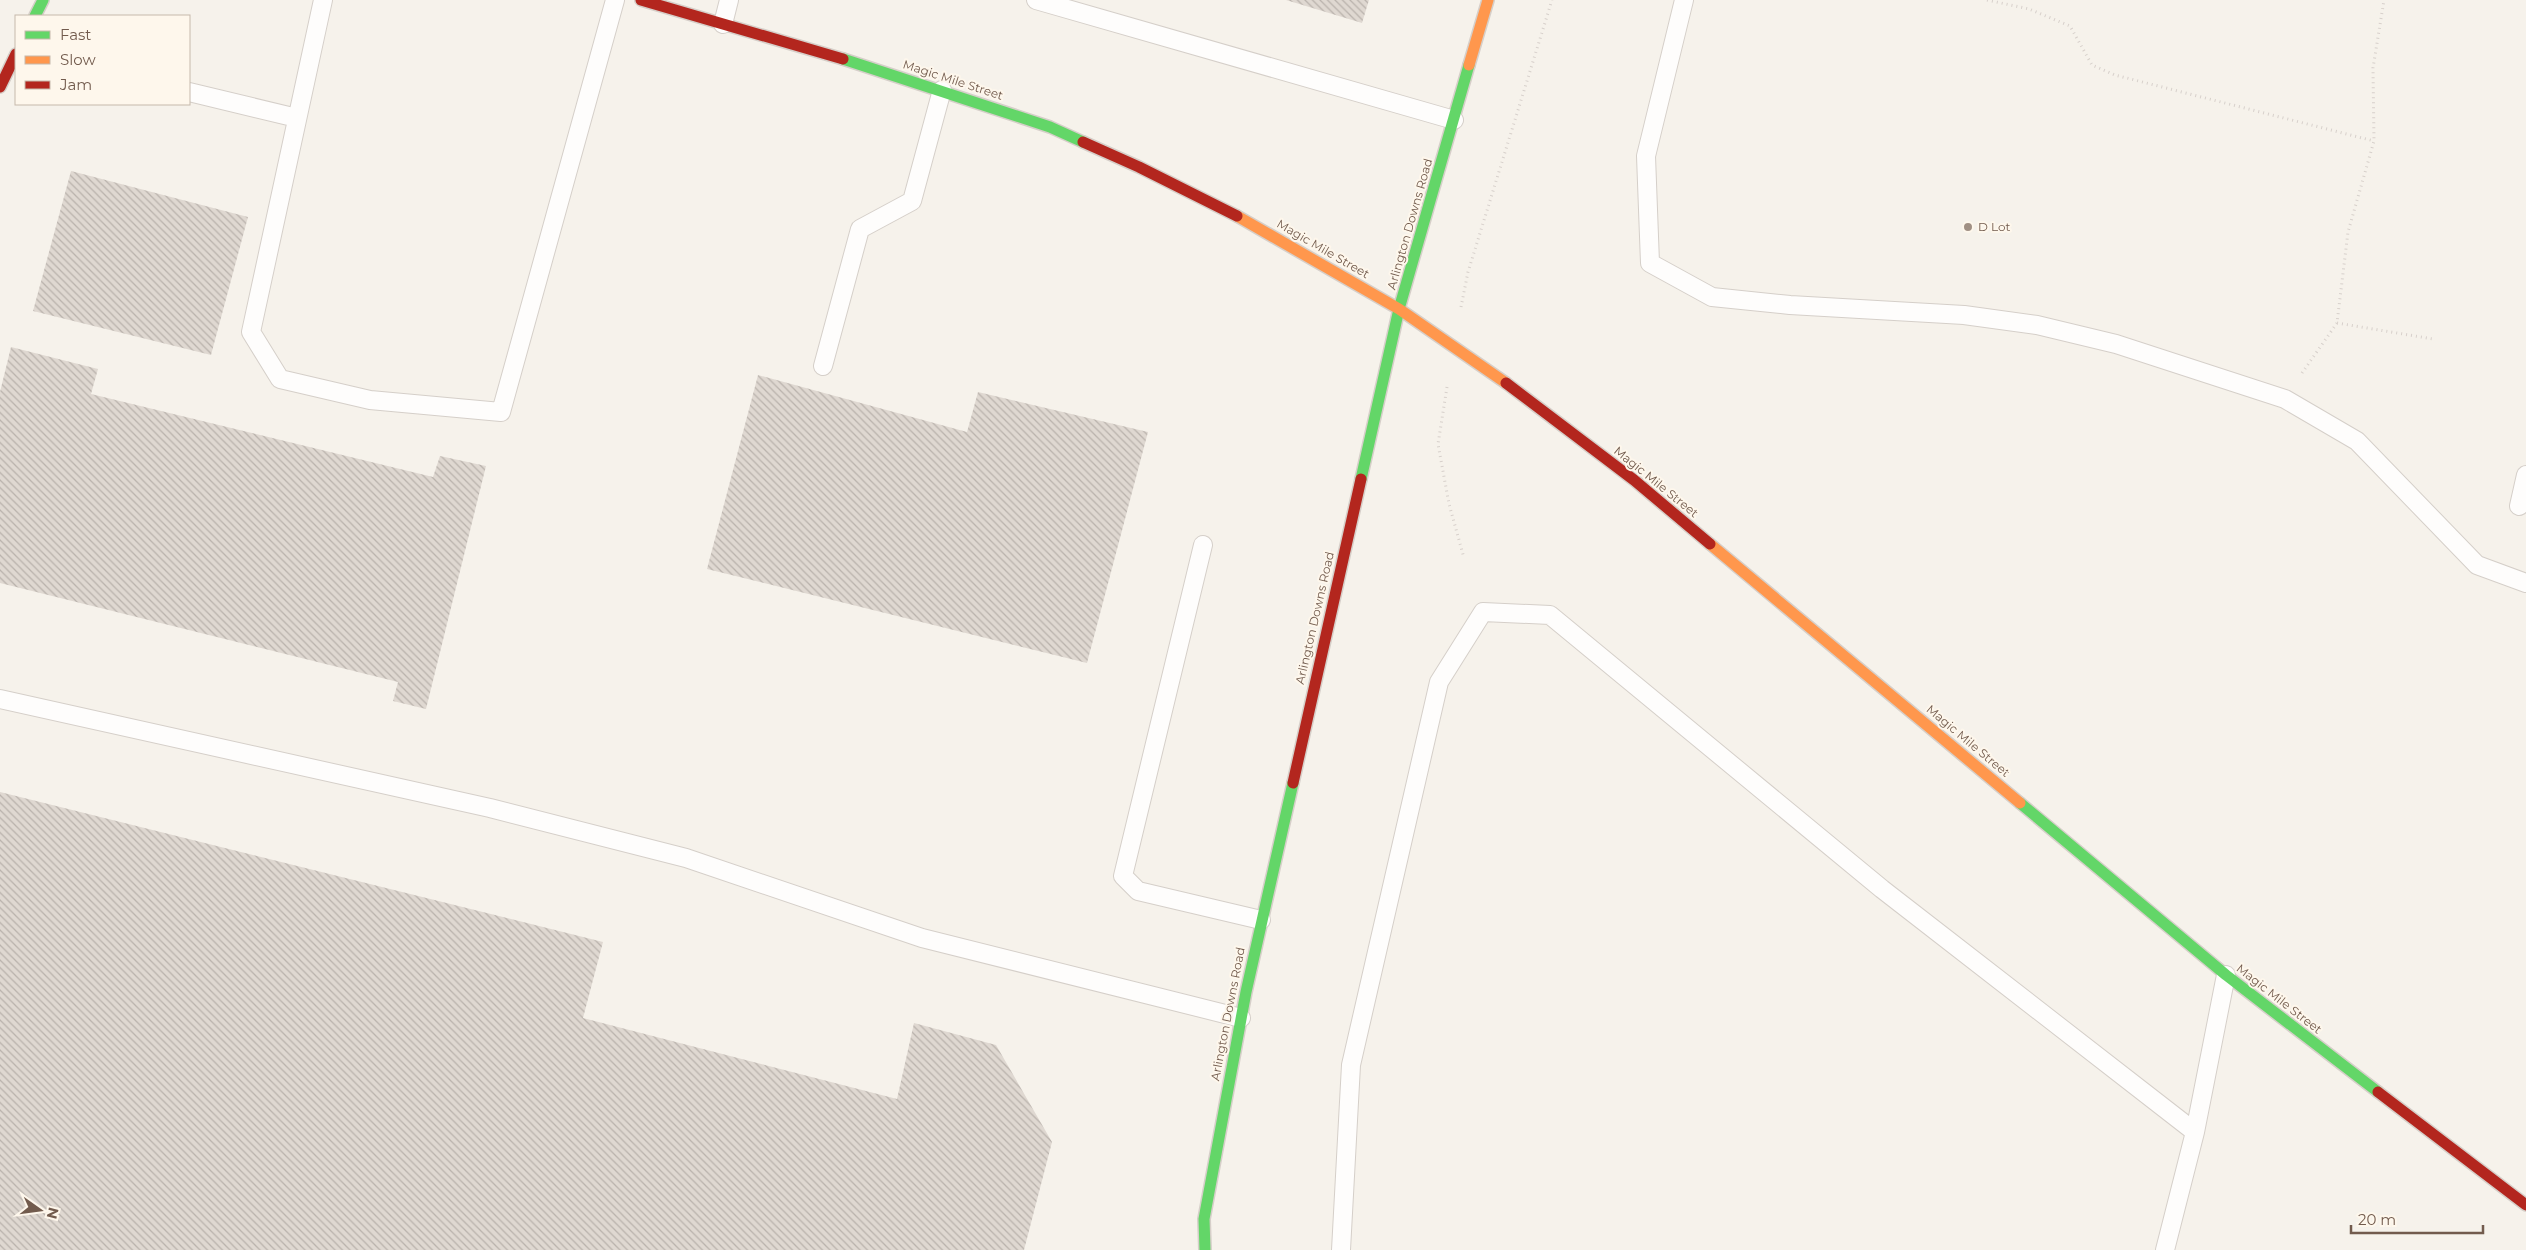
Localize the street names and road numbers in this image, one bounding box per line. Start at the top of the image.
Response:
street label: Magic Mile Street [901,56,1005,103]
street label: Arlington Downs Road [1384,157,1435,291]
street label: Magic Mile Street [1274,216,1372,281]
street label: Magic Mile Street [1611,443,1702,520]
street label: Arlington Downs Road [1292,550,1337,686]
street label: Magic Mile Street [1923,701,2013,780]
street label: Arlington Downs Road [1207,946,1248,1082]
street label: Magic Mile Street [2234,961,2325,1037]

